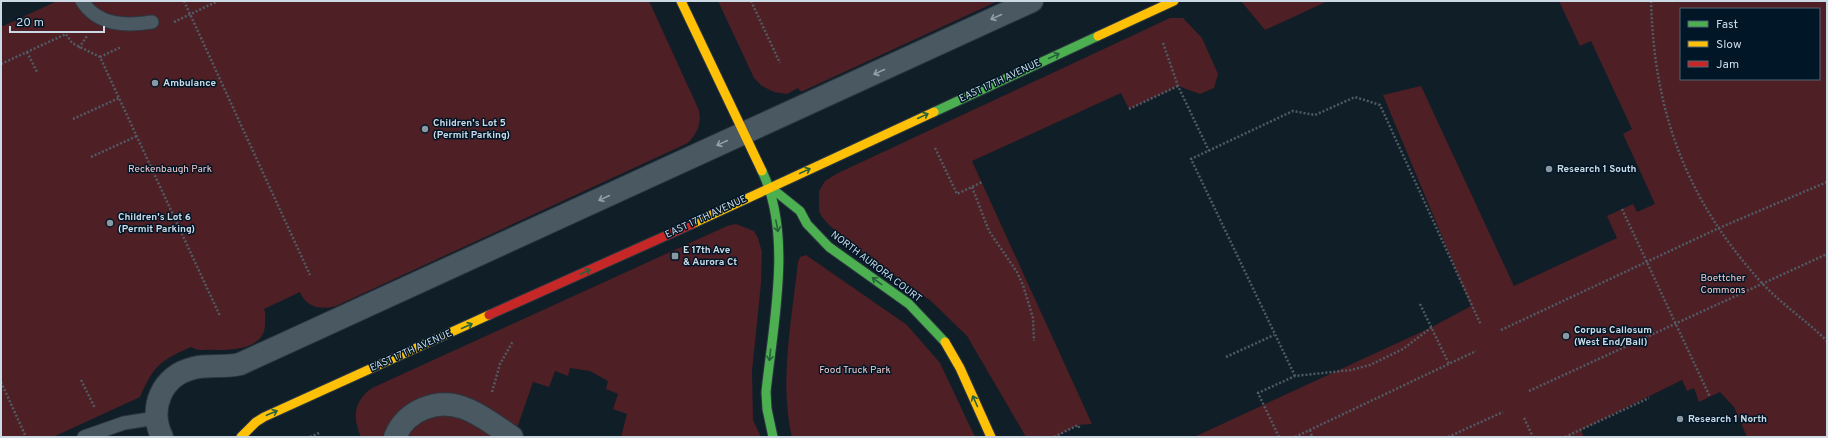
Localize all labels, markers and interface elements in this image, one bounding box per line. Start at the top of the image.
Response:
scale bar [10,8,104,34]
legend [1680,8,1820,80]
one-way arrow [991,14,1003,21]
text: 20 m [16,15,44,31]
text: Fast [1716,17,1738,33]
text: Slow [1716,37,1742,53]
one-way arrow [1048,52,1060,59]
street label: EAST 17TH AVENUE [957,56,1043,106]
text: Jam [1716,57,1739,73]
one-way arrow [873,69,885,76]
place label: Ambulance [163,77,217,90]
marker: Ambulance [150,78,160,88]
one-way arrow [917,112,929,119]
place label: Children's Lot 5 (Permit Parking) [433,117,510,142]
marker: Children's Lot 5 (Permit Parking) [420,124,430,134]
one-way arrow [716,140,728,147]
park label: Reckenbaugh Park [128,163,212,176]
place label: Research 1 South [1557,163,1637,176]
marker: Research 1 South [1544,164,1554,174]
one-way arrow [799,167,811,174]
street label: EAST 17TH AVENUE [663,192,749,242]
one-way arrow [598,195,610,202]
place label: Children's Lot 6 (Permit Parking) [118,211,195,236]
marker: Children's Lot 6 (Permit Parking) [105,218,115,228]
one-way arrow [773,219,781,232]
street label: NORTH AURORA COURT [828,229,924,306]
place label: E 17th Ave & Aurora Ct [683,244,737,269]
marker: E 17th Ave & Aurora Ct [670,251,680,261]
one-way arrow [579,268,591,275]
park label: Boettcher Commons [1700,272,1746,297]
one-way arrow [872,277,883,285]
one-way arrow [460,322,472,329]
place label: Corpus Callosum (West End/Ball) [1574,324,1652,349]
street label: EAST 17TH AVENUE [368,327,454,375]
marker: Corpus Callosum (West End/Ball) [1561,331,1571,341]
one-way arrow [766,348,774,361]
park label: Food Truck Park [819,364,891,377]
one-way arrow [971,396,978,408]
one-way arrow [265,409,277,417]
place label: Research 1 North [1688,413,1767,426]
marker: Research 1 North [1675,414,1685,424]

